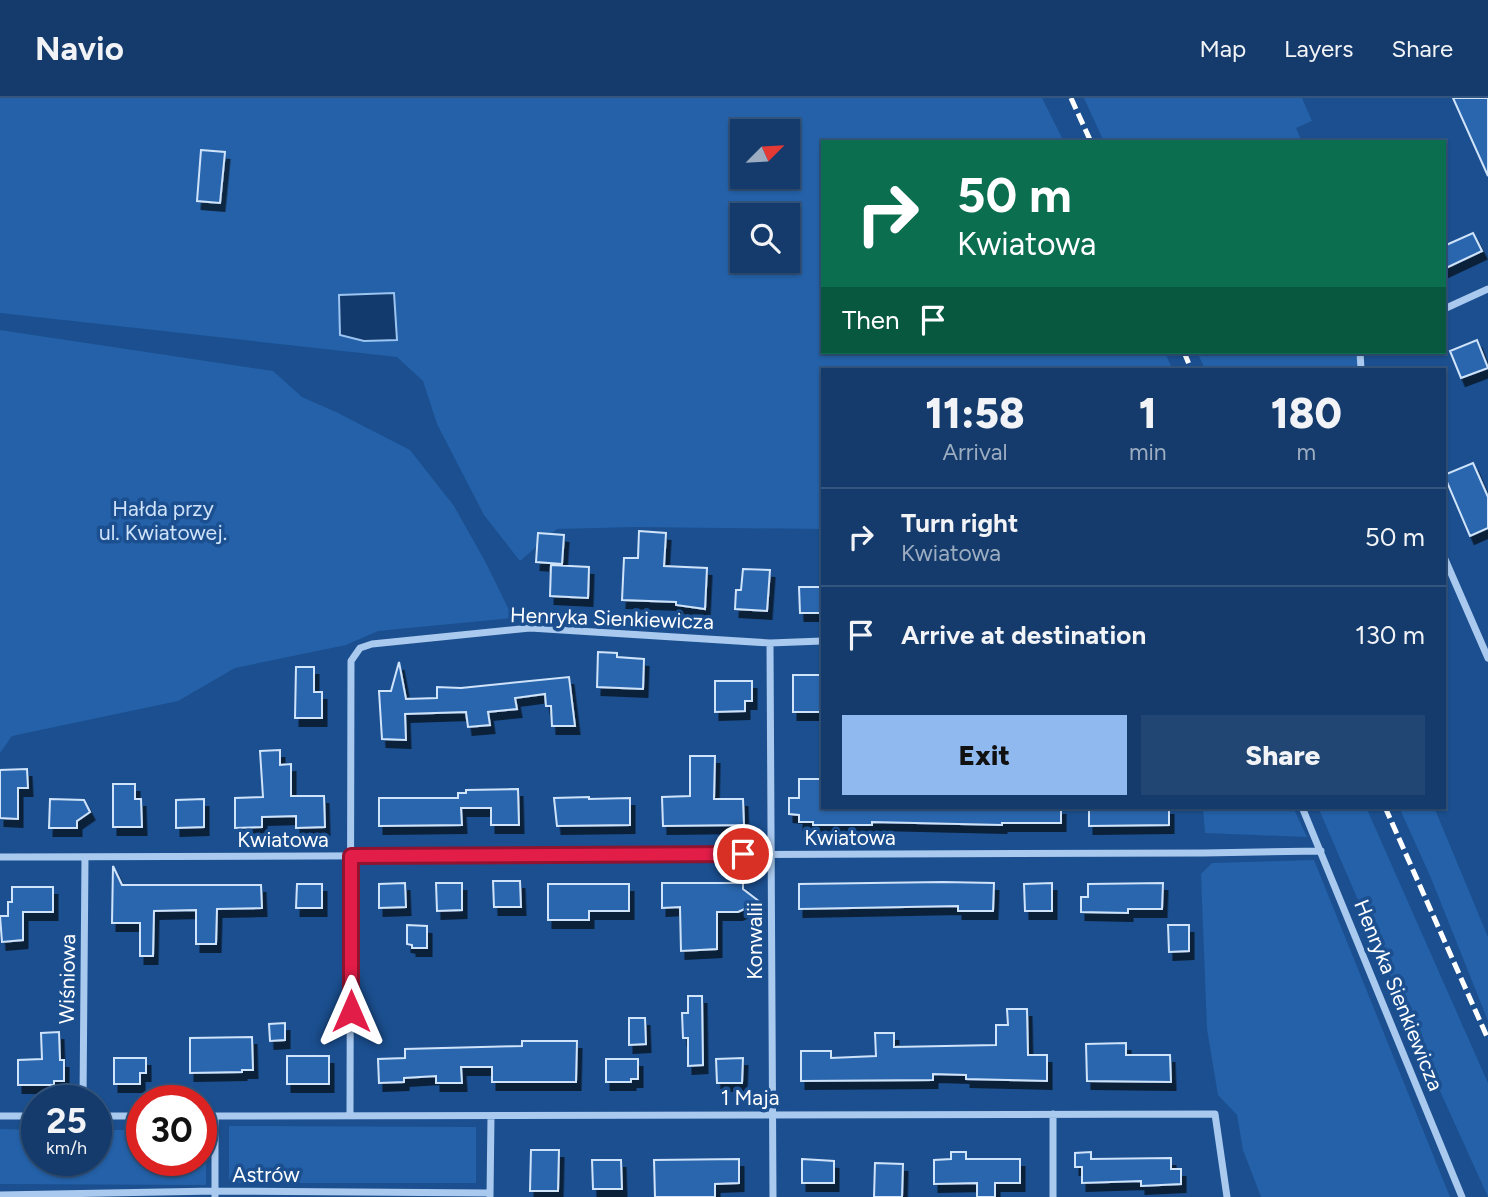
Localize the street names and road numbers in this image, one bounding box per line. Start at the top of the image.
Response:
street label: Henryka Sienkiewicza [510,602,714,634]
street label: Kwiatowa [804,825,896,850]
street label: Kwiatowa [237,827,329,852]
street label: Henryka Sienkiewicza [1349,896,1449,1094]
street label: Konwalii [742,902,767,980]
street label: Wiśniowa [54,934,80,1024]
street label: 1 Maja [721,1085,779,1110]
street label: Astrów [232,1162,300,1187]

